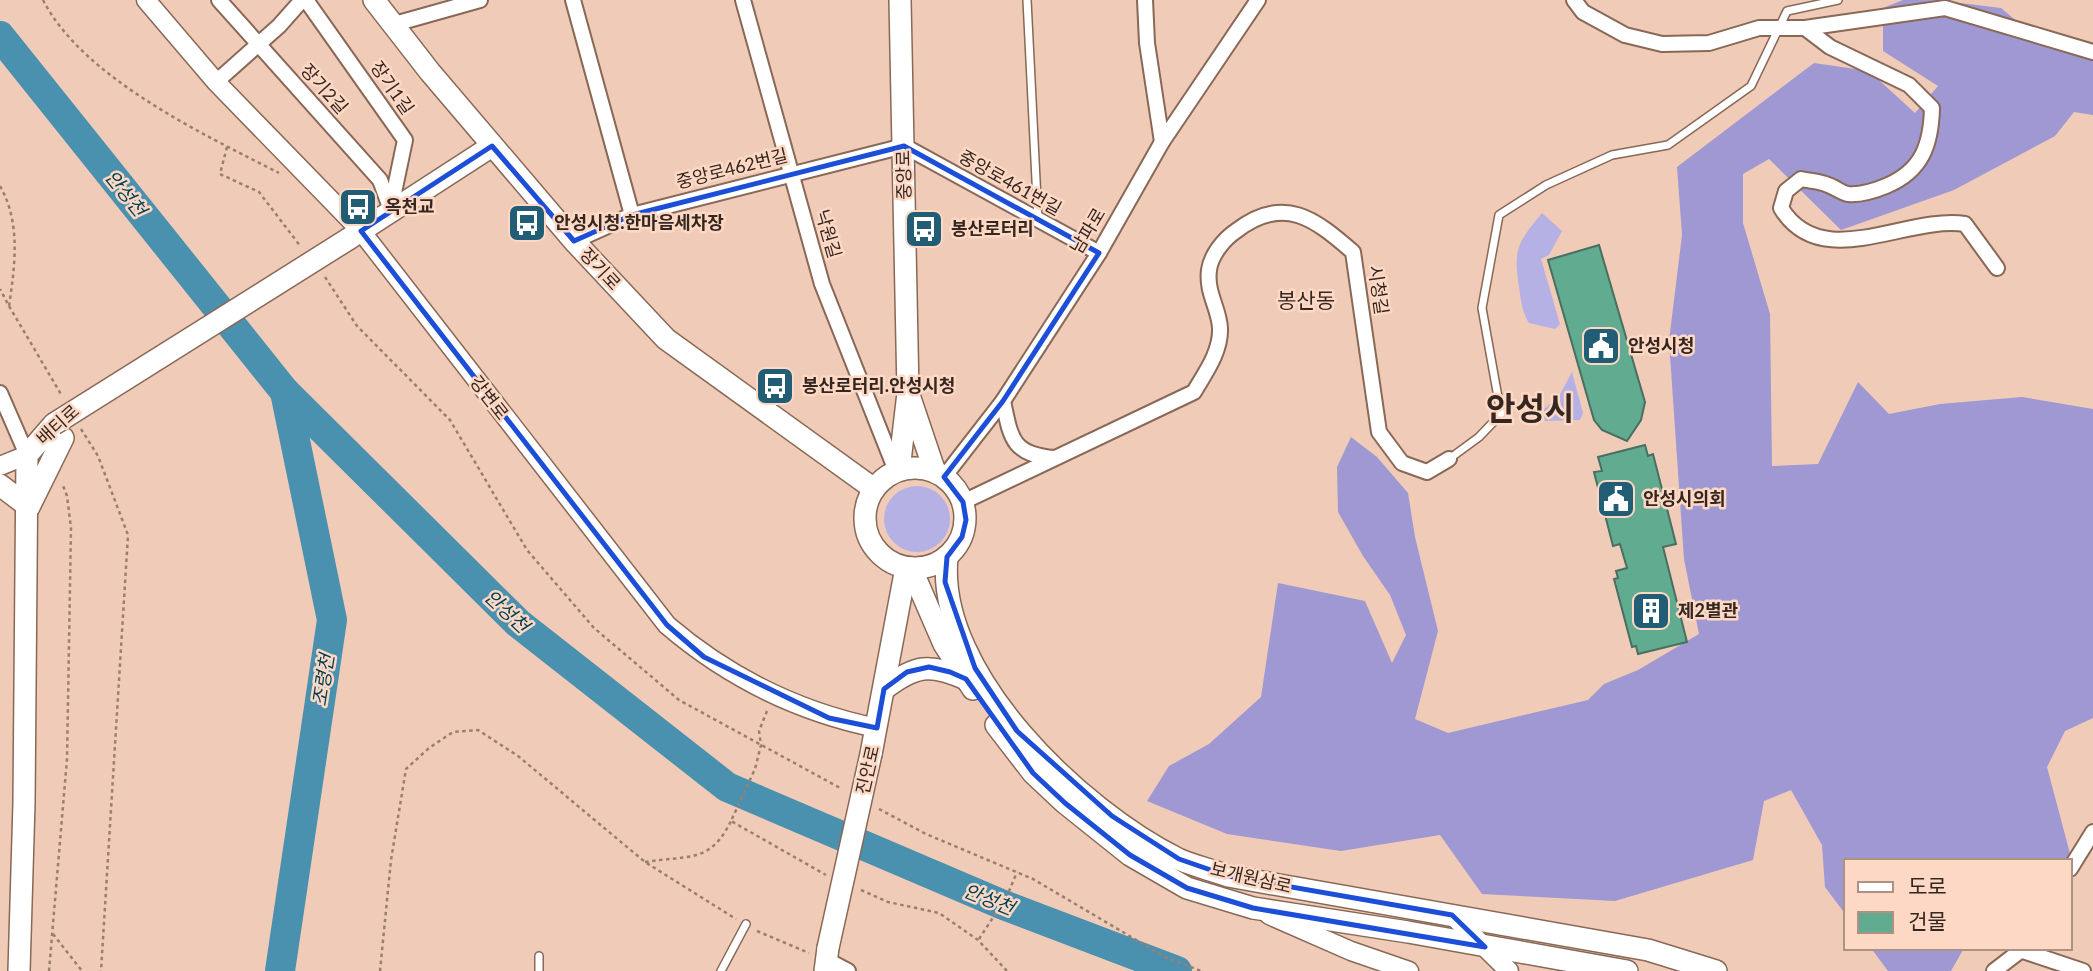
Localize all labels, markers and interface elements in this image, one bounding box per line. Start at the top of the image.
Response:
street label: 장기1길 [367,56,419,118]
street label: 장기2길 [296,59,353,118]
street label: 중앙로462번길 [674,144,790,193]
street label: 중앙로461번길 [955,145,1066,219]
street label: 중앙로 [892,150,914,200]
water label: 안성천 [101,165,153,221]
bus stop icon: 옥천교 [337,186,379,228]
place label: 옥천교 [385,195,435,217]
bus stop icon: 안성시청.한마음세차장 [506,202,548,244]
street label: 남파로 [1065,204,1109,257]
street label: 낙원길 [812,207,846,261]
bus stop icon: 봉산로터리 [903,208,945,250]
place label: 안성시청.한마음세차장 [554,211,724,233]
place label: 봉산로터리 [951,217,1034,239]
street label: 장기로 [576,243,626,294]
street label: 시청길 [1365,264,1393,316]
district label: 봉산동 [1277,287,1335,312]
public building icon: 안성시청 [1580,325,1622,367]
place label: 안성시청 [1628,334,1694,356]
bus stop icon: 봉산로터리.안성시청 [754,365,796,407]
street label: 강변로 [466,371,514,424]
place label: 봉산로터리.안성시청 [802,374,955,396]
district label: 안성시 [1486,388,1574,427]
street label: 배티로 [32,399,83,449]
public building icon: 안성시의회 [1595,478,1637,520]
place label: 안성시의회 [1643,487,1726,509]
water label: 안성천 [480,584,535,638]
building icon: 제2별관 [1630,590,1672,632]
place label: 제2별관 [1678,599,1739,621]
water label: 조령천 [307,651,338,708]
street label: 진안로 [851,743,883,796]
street label: 보개원삼로 [1208,857,1294,897]
legend [1844,859,2072,950]
text: 도로 [1908,873,1947,898]
water label: 안성천 [961,878,1019,920]
text: 건물 [1908,908,1947,933]

